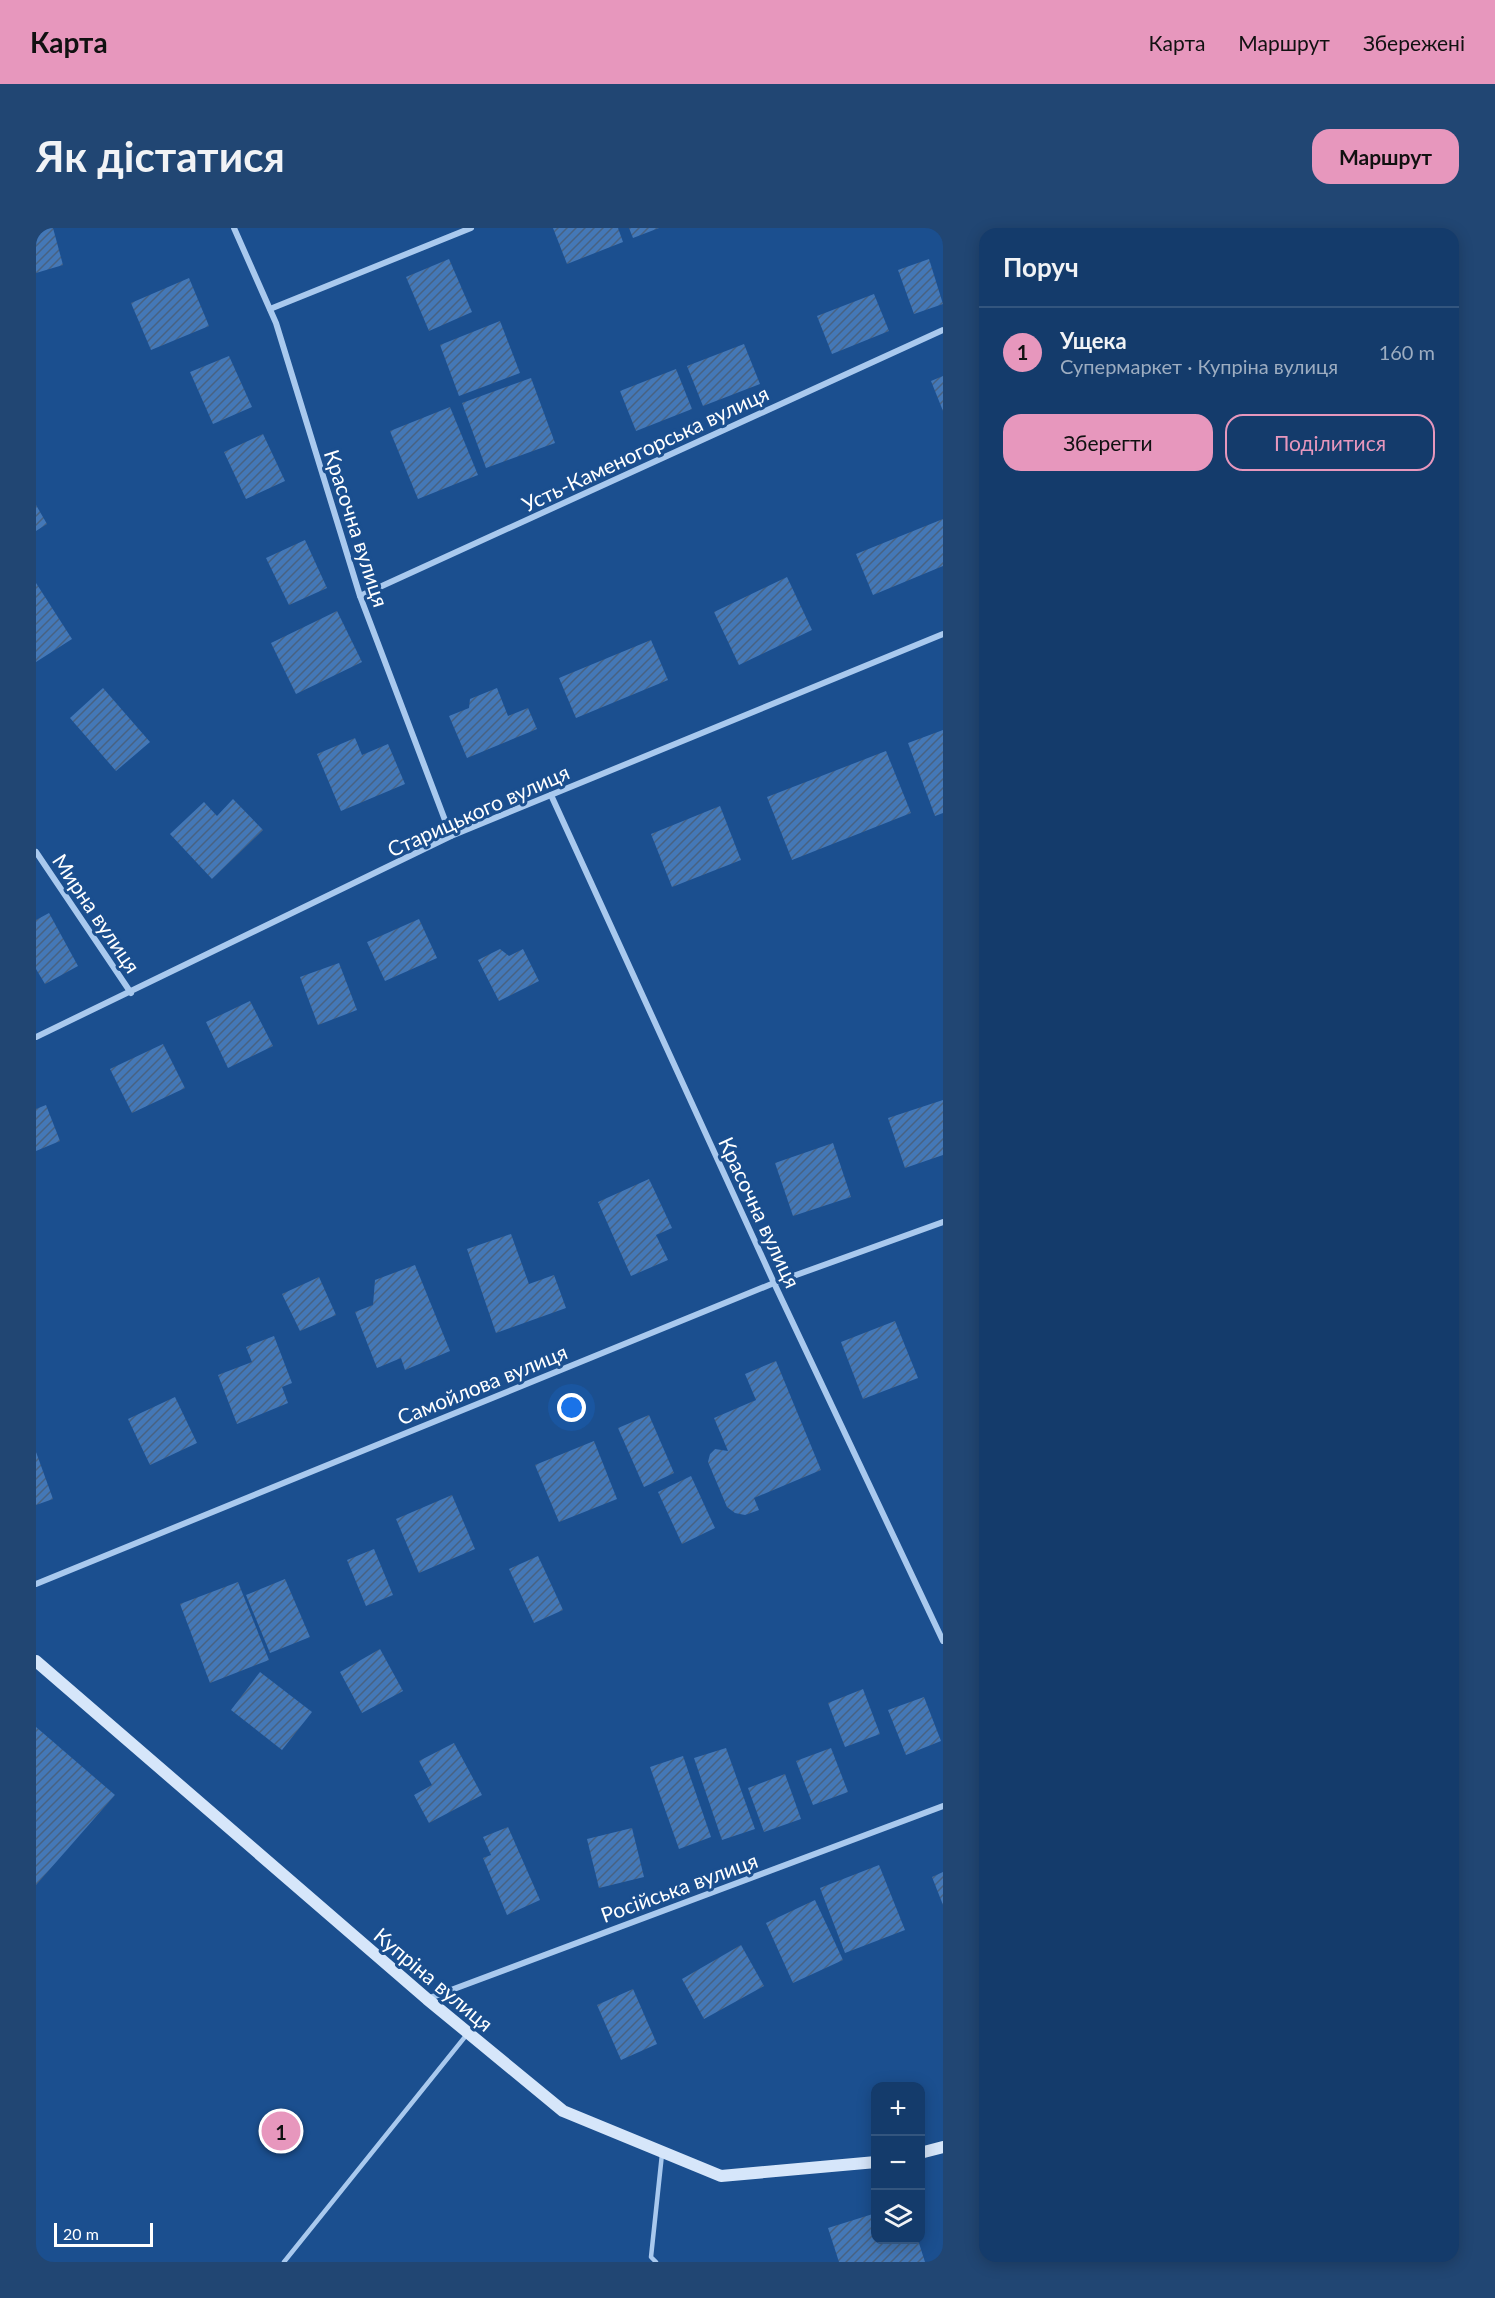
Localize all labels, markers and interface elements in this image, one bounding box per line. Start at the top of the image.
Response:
text: Карта [30,25,108,59]
text: Карта [1149,30,1205,55]
text: Маршрут [1238,30,1330,55]
text: Збережені [1363,30,1465,55]
button: Маршрут [1312,129,1459,184]
text: Як дістатися [36,131,285,181]
text: Поруч [1003,251,1079,283]
text: Ущека [1060,327,1127,354]
text: 1 [1017,340,1028,364]
text: 160 m [1379,340,1435,364]
text: Супермаркет · Купріна вулиця [1060,354,1338,378]
street label: Усть-Каменогорська вулиця [518,380,772,516]
button: Зберегти [1003,414,1213,471]
button: Поділитися [1225,414,1435,471]
street label: Красочна вулиця [320,446,394,610]
street label: Старицького вулиця [383,759,573,861]
street label: Мирна вулиця [48,849,146,977]
street label: Красочна вулиця [714,1133,806,1291]
street label: Самойлова вулиця [393,1338,571,1430]
your location [557,1393,586,1422]
street label: Російська вулиця [597,1847,761,1927]
street label: Купріна вулиця [369,1922,499,2036]
map controls [871,2082,925,2244]
button: + [871,2082,925,2136]
pin: 1 [262,2108,300,2154]
button: − [871,2136,925,2190]
button: layers [871,2190,925,2244]
scale bar [54,2220,153,2248]
text: 20 m [63,2224,99,2243]

